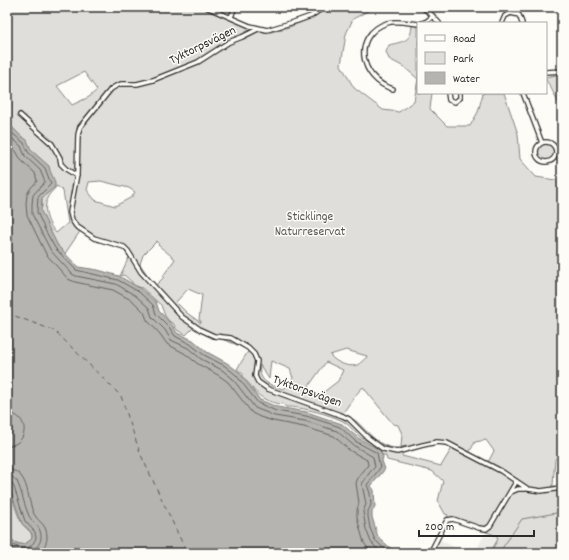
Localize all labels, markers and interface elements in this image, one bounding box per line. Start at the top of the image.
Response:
street label: Tyktorpsvägen [166,22,240,70]
legend [417,22,547,94]
text: Road [453,31,475,48]
text: Park [453,51,474,68]
text: Water [453,71,480,88]
park label: Sticklinge Naturreservat [275,208,346,242]
street label: Tyktorpsvägen [270,371,344,413]
scale bar [419,512,534,538]
text: 200 m [425,519,454,536]

